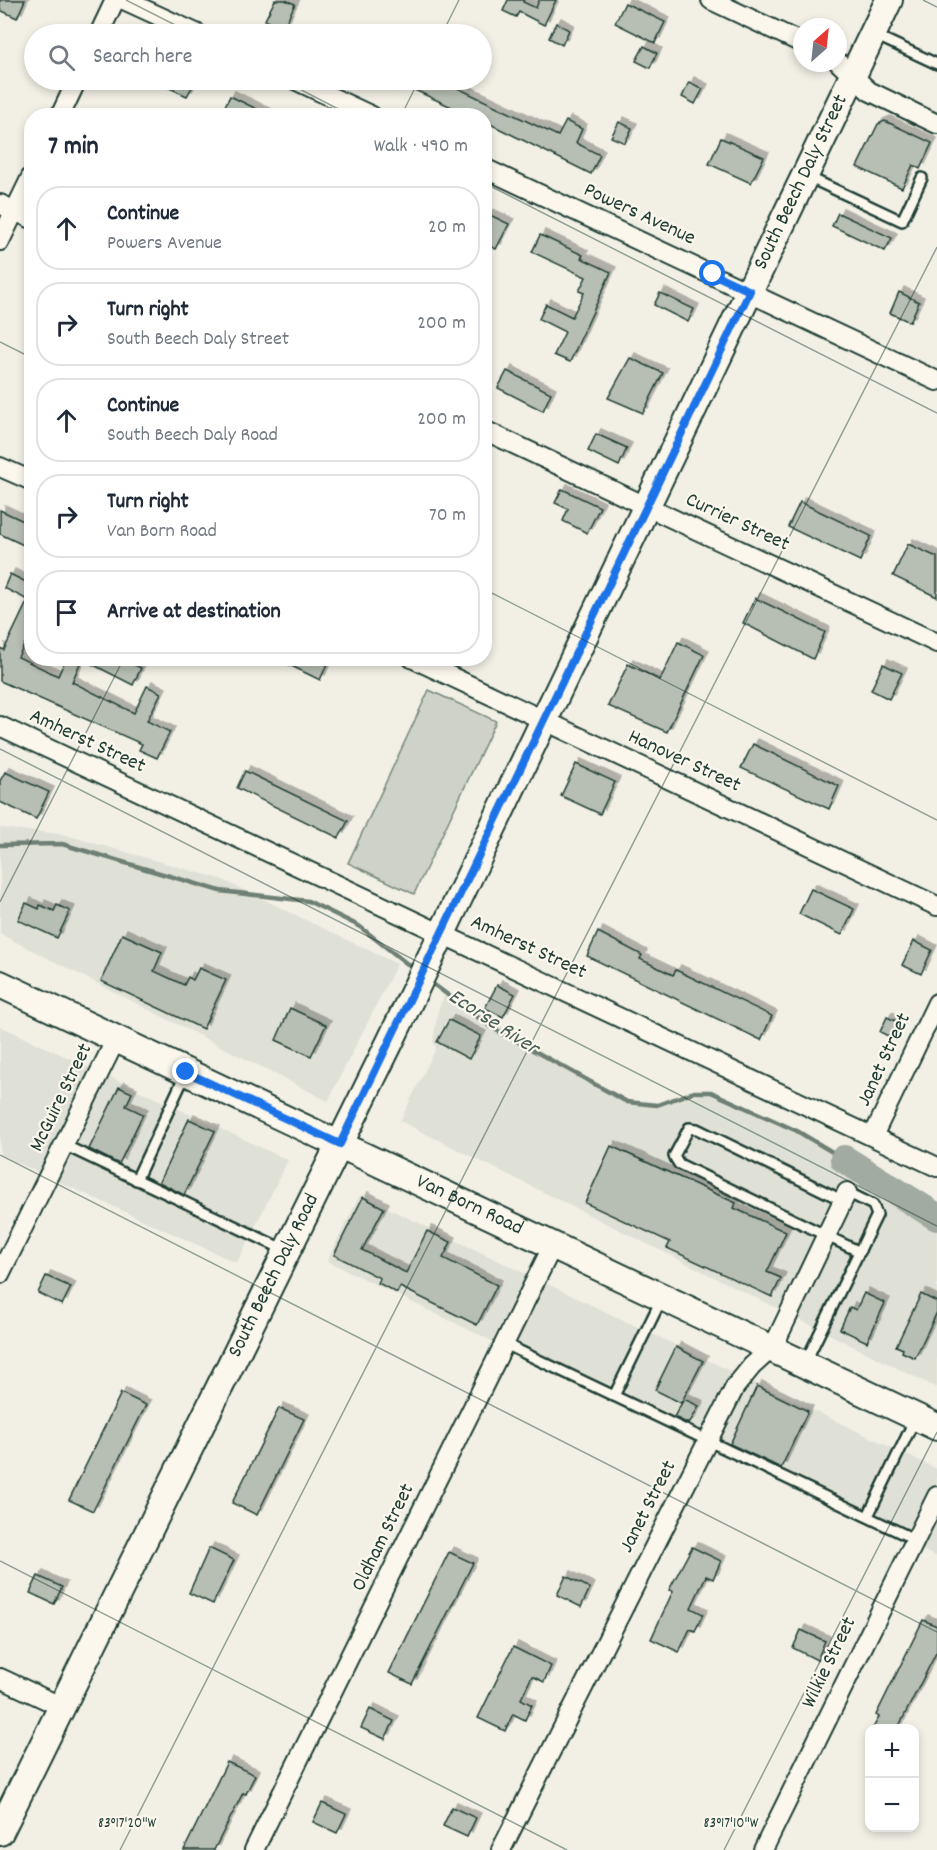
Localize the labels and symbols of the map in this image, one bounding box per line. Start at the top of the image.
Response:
north arrow [793,18,847,72]
street label: South Beech Daly Street [747,90,857,275]
street label: Powers Avenue [578,176,700,254]
route start [699,260,725,286]
street label: Currier Street [680,486,794,560]
street label: Amherst Street [24,702,150,782]
street label: Hanover Street [623,723,746,801]
street label: Amherst Street [465,908,591,988]
water label: Ecorse River [442,982,547,1065]
street label: Janet Street [850,1008,920,1112]
street label: McGuire Street [23,1039,101,1157]
route end [172,1058,198,1084]
street label: Van Born Road [411,1168,528,1244]
street label: South Beech Daly Road [221,1189,328,1363]
street label: Janet Street [613,1455,685,1558]
street label: Oldham Street [345,1479,423,1597]
street label: Wilkie Street [795,1612,865,1714]
text: 83°17'20"W [98,1813,156,1835]
text: 83°17'10"W [704,1813,759,1835]

